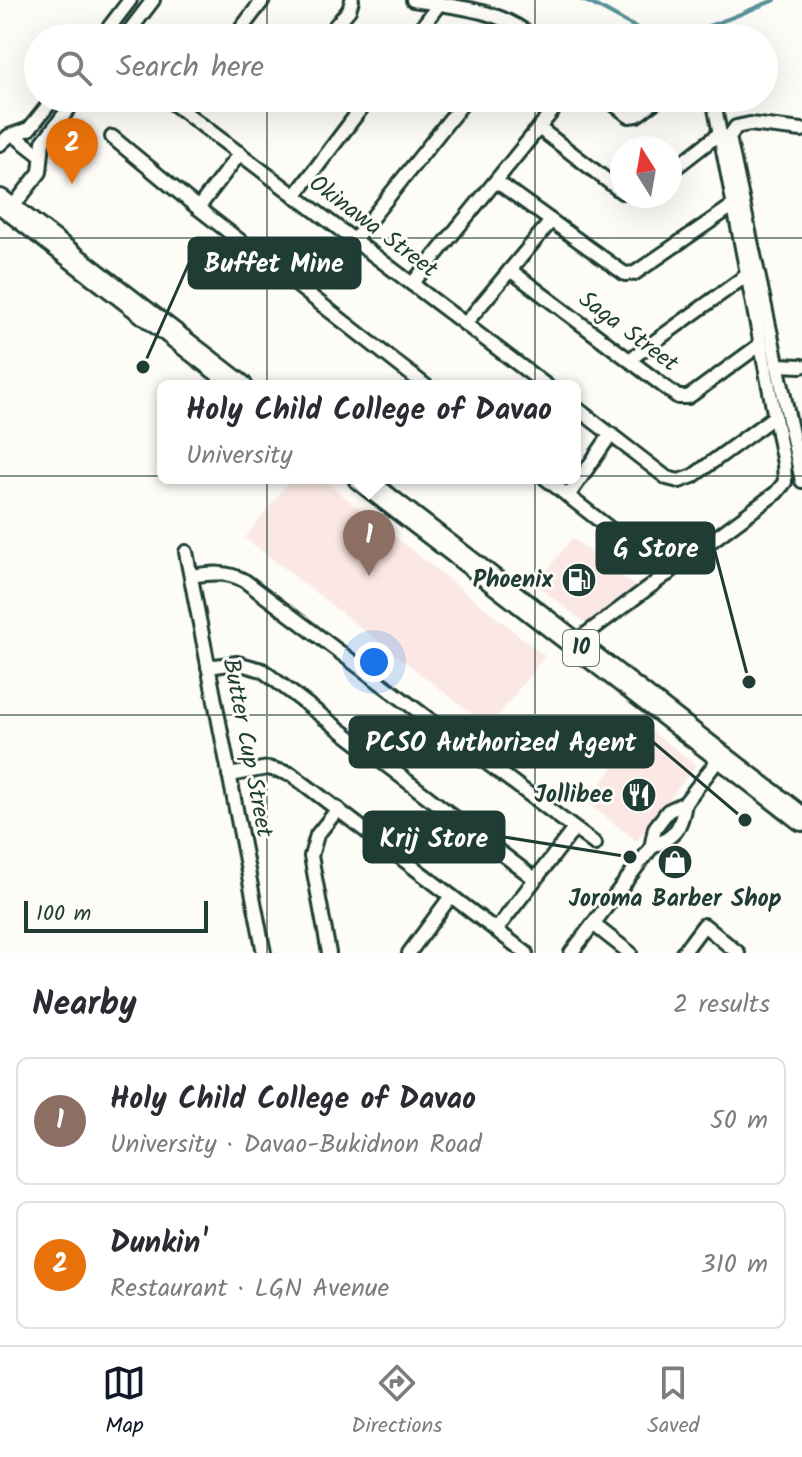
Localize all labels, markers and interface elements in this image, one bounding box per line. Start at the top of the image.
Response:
search box [24,24,778,112]
text: Search here [116,44,264,92]
icon: search [52,46,96,90]
pin: 2 [46,118,98,184]
north arrow [610,136,682,208]
street label: Okinawa Street [300,165,447,289]
callout: Buffet Mine [189,238,360,288]
text: Buffet Mine [204,244,344,286]
street label: Saga Street [569,281,687,383]
popup [157,380,581,484]
text: Holy Child College of Davao [186,387,552,435]
text: University [186,435,292,477]
pin: 1 [343,510,395,576]
callout: G Store [597,523,714,573]
text: G Store [613,529,699,571]
place label: Phoenix [473,561,554,600]
fuel station icon: Phoenix [560,561,598,599]
road number: 10 [563,630,599,666]
your location [354,642,394,682]
street label: Butter Cup Street [211,655,284,842]
callout: PCSO Authorized Agent [350,717,653,767]
text: PCSO Authorized Agent [365,723,637,765]
place label: Jollibee [534,776,613,815]
restaurant icon: Jollibee [620,776,658,814]
callout: Krij Store [364,812,504,862]
text: Krij Store [380,819,489,861]
shop icon: Joroma Barber Shop [656,843,694,881]
place label: Joroma Barber Shop [568,880,782,919]
scale bar [24,897,208,933]
text: 100 m [36,897,91,932]
text: Nearby [32,978,137,1032]
text: 2 results [673,984,770,1026]
text: Holy Child College of Davao [110,1076,476,1124]
text: 1 [56,1100,64,1142]
text: 50 m [710,1100,768,1142]
text: University · Davao-Bukidnon Road [110,1124,482,1166]
text: Dunkin' [110,1220,207,1268]
text: 2 [52,1244,68,1286]
text: 310 m [701,1244,768,1286]
text: Restaurant · LGN Avenue [110,1268,389,1310]
tab: Map [102,1361,146,1444]
tab: Directions [351,1361,443,1444]
tab: Saved [647,1361,700,1444]

